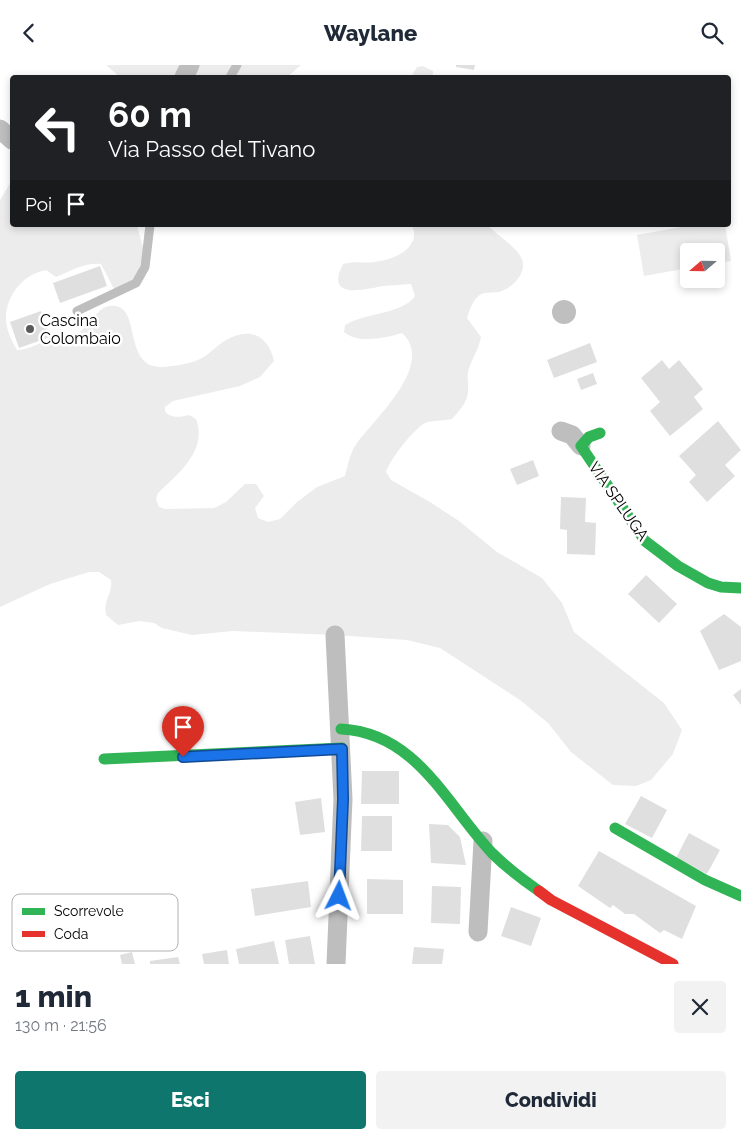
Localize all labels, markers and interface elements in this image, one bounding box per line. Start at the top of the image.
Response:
icon: back [15,19,43,47]
icon: search [698,19,726,47]
text: Waylane [324,20,417,46]
text: 60 m [108,94,192,135]
icon: left [25,95,90,160]
text: Via Passo del Tivano [108,136,315,162]
icon: arrive [62,190,90,218]
text: Poi [25,193,52,215]
north arrow [680,243,725,287]
map controls [680,243,725,288]
place label: Cascina Colombaio [40,311,121,348]
marker: Cascina Colombaio [24,323,36,335]
street label: VIA SPLUGA [584,458,653,545]
pin [162,706,204,757]
icon: arrive [169,713,197,741]
position arrow [312,869,364,921]
legend [12,894,178,951]
text: Scorrevole [54,903,124,919]
text: Coda [54,926,88,942]
text: 1 min [15,979,92,1014]
button: close [674,981,726,1033]
text: 130 m · 21:56 [15,1016,107,1035]
button: Esci [15,1071,366,1129]
button: Condividi [376,1071,726,1129]

